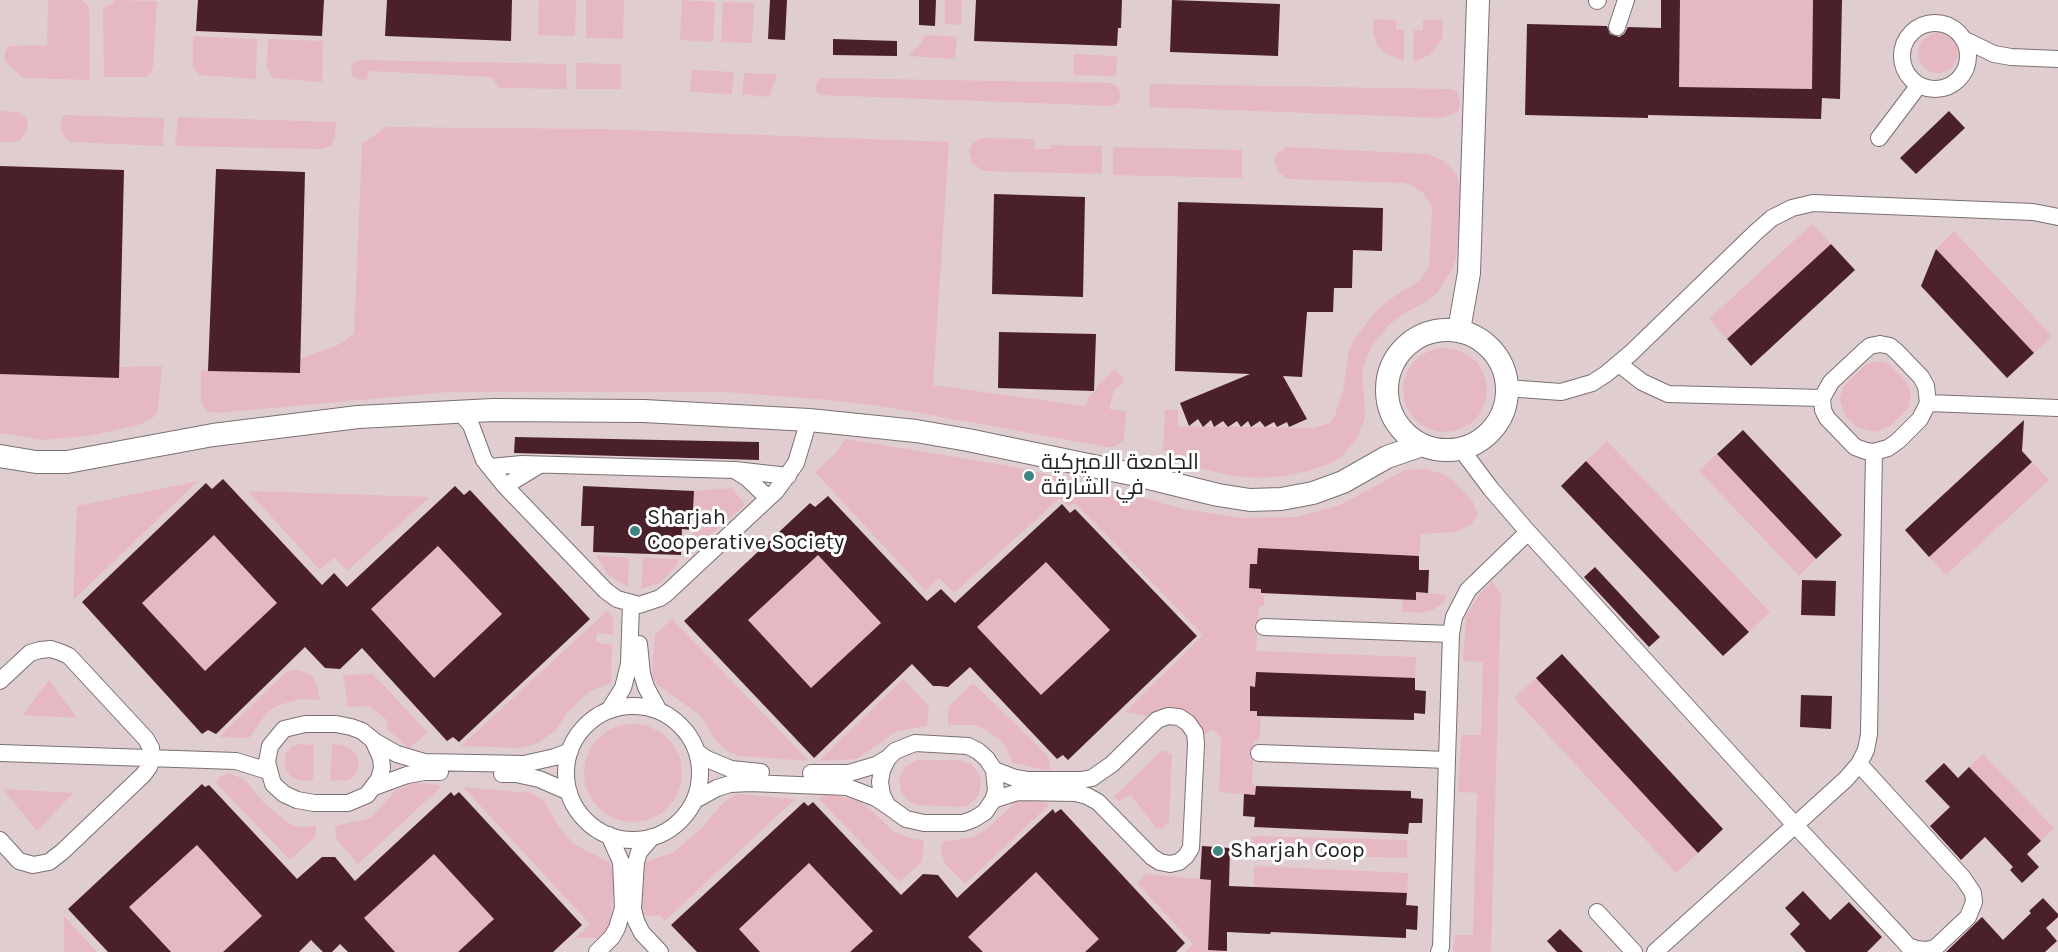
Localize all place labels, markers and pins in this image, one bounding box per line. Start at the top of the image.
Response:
place label: الجامعة الاميركية في الشارقة [1041,450,1199,502]
marker: الجامعة الاميركية في الشارقة [1022,469,1036,483]
place label: Sharjah Cooperative Society [647,505,844,556]
marker: Sharjah Cooperative Society [628,524,642,538]
place label: Sharjah Coop [1230,838,1365,864]
marker: Sharjah Coop [1211,844,1225,858]

